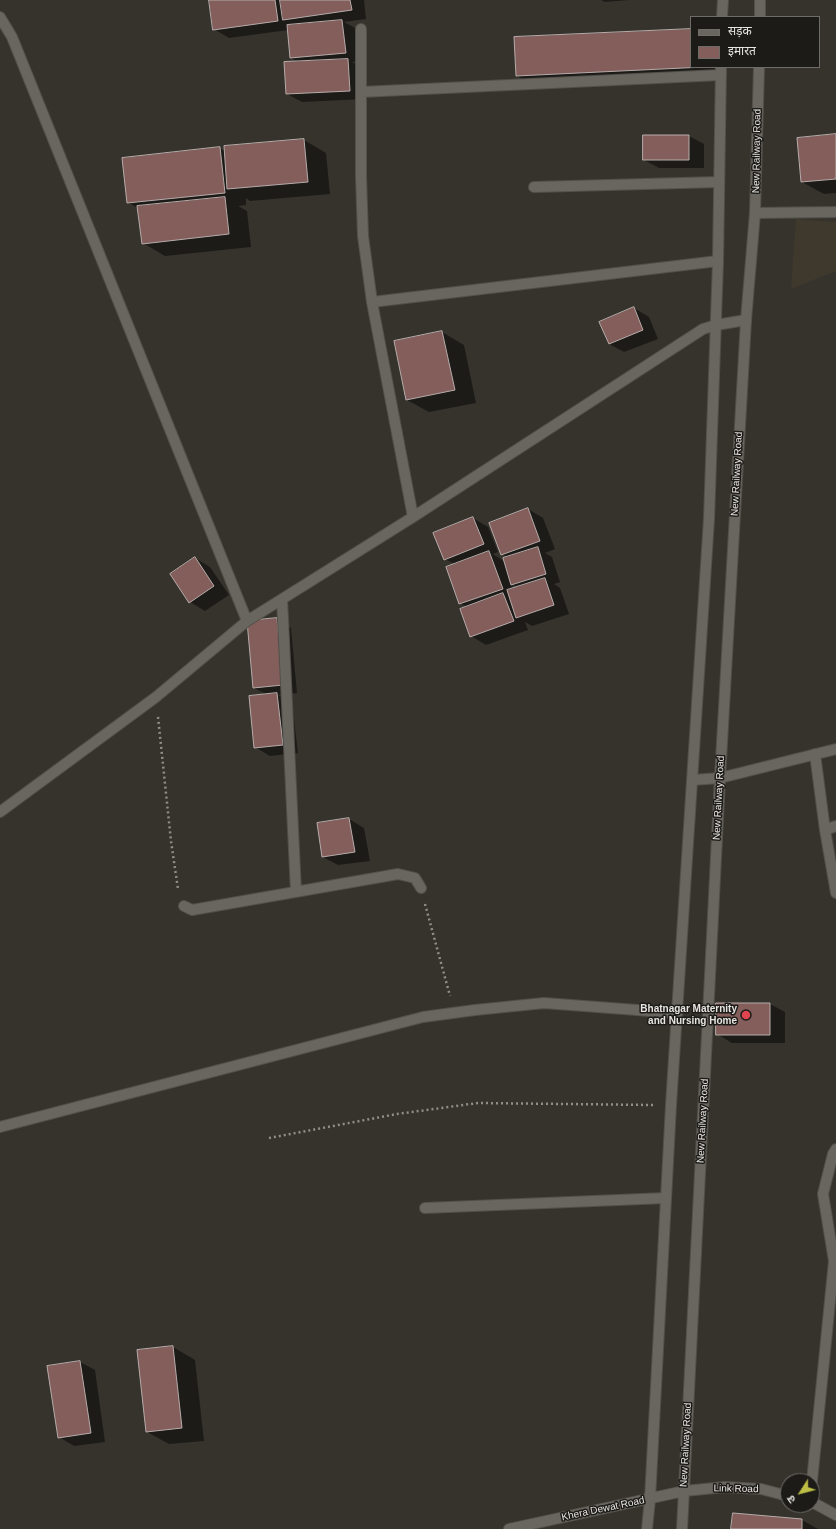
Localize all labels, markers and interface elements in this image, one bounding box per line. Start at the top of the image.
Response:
legend [690,16,820,68]
text: सड़क [728,24,752,38]
text: इमारत [728,44,756,58]
street label: New Railway Road [750,109,764,193]
street label: New Railway Road [729,432,745,516]
street label: New Railway Road [711,756,727,840]
place label: Bhatnagar Maternity and Nursing Home [640,1003,737,1026]
marker: Bhatnagar Maternity and Nursing Home [740,1009,752,1021]
street label: New Railway Road [695,1079,711,1163]
street label: New Railway Road [678,1403,694,1487]
north arrow [780,1473,820,1513]
street label: Link Road [713,1483,759,1495]
text: उ [784,1493,798,1506]
street label: Khera Dewat Road [560,1494,646,1524]

